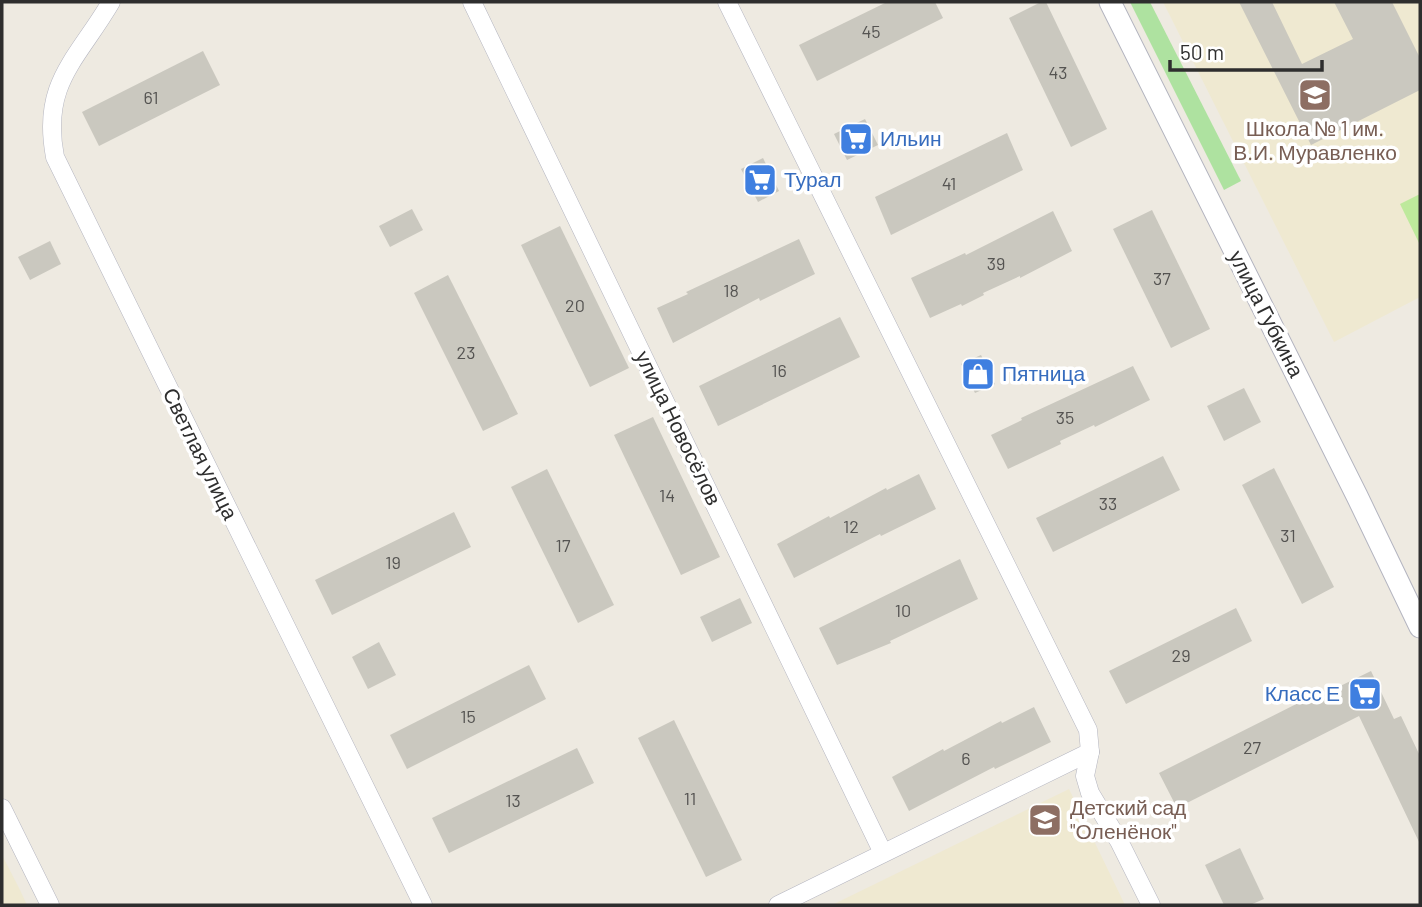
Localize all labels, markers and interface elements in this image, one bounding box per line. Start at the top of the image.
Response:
house number: 45 [861,20,881,42]
scale bar [1170,28,1322,72]
text: 50 m [1180,39,1224,64]
house number: 43 [1048,61,1068,83]
school or university icon: Школа № 1 им. В.И. Муравленко [1296,76,1334,114]
house number: 61 [143,86,159,108]
place label: Школа № 1 им. В.И. Муравленко [1233,115,1397,164]
supermarket icon: Ильин [837,120,875,158]
place label: Ильин [880,125,942,150]
supermarket icon: Турал [741,161,779,199]
place label: Турал [784,166,842,191]
house number: 41 [942,172,956,194]
street label: улица Губкина [1225,246,1310,381]
house number: 39 [987,252,1005,274]
house number: 37 [1153,267,1171,289]
house number: 18 [723,279,739,301]
house number: 20 [565,294,585,316]
house number: 23 [457,341,475,363]
street label: улица Новосёлов [631,346,728,509]
shop icon: Пятница [959,355,997,393]
house number: 16 [771,359,787,381]
place label: Пятница [1002,360,1085,385]
street label: Светлая улица [159,383,244,524]
house number: 35 [1056,406,1074,428]
house number: 14 [659,484,675,506]
house number: 33 [1099,492,1117,514]
house number: 12 [843,515,859,537]
house number: 31 [1280,524,1296,546]
house number: 17 [556,534,571,556]
house number: 19 [385,551,401,573]
house number: 10 [895,599,911,621]
house number: 29 [1171,644,1191,666]
supermarket icon: Класс Е [1346,675,1384,713]
place label: Класс Е [1265,680,1340,705]
house number: 15 [460,705,476,727]
house number: 27 [1243,736,1262,758]
house number: 6 [961,747,971,769]
house number: 11 [684,787,696,809]
house number: 13 [505,789,521,811]
place label: Детский сад "Оленёнок" [1070,794,1186,843]
school or university icon: Детский сад "Оленёнок" [1026,801,1064,839]

